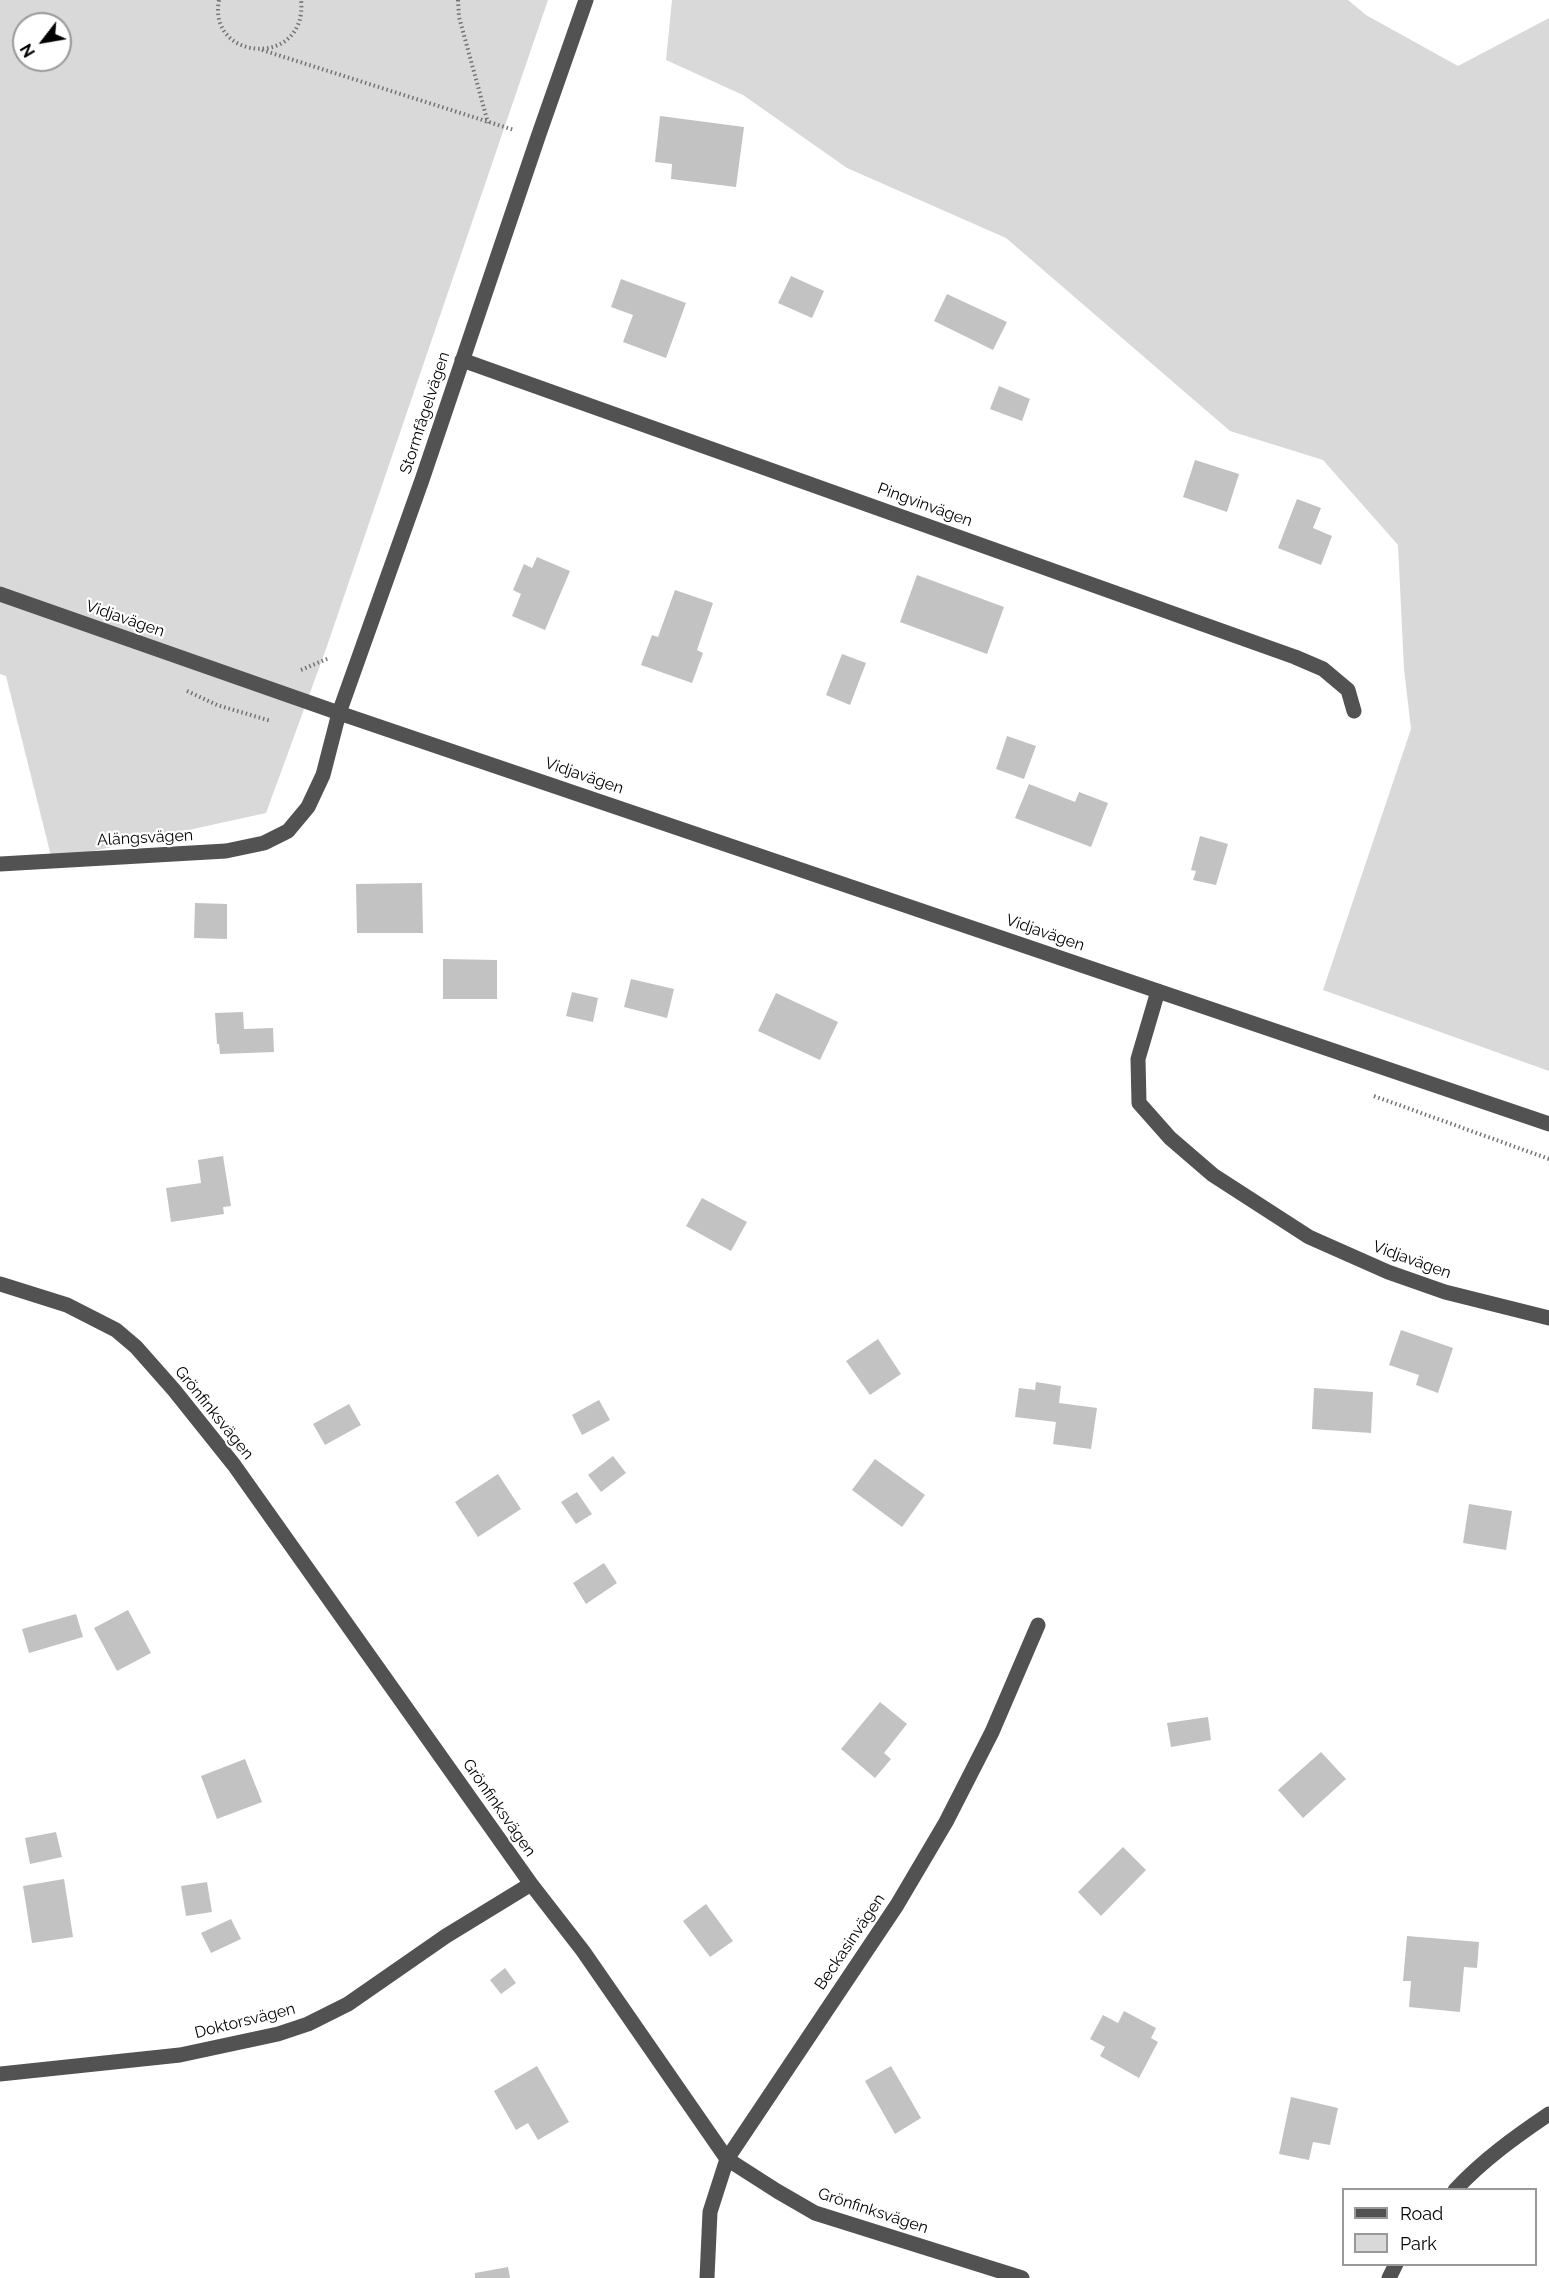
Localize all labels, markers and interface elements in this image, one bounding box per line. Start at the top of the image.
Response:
north arrow [12,12,72,72]
text: N [17,40,39,61]
street label: Stormfågelvägen [396,349,454,477]
street label: Pingvinvägen [875,479,975,531]
street label: Vidjavägen [83,597,167,641]
street label: Vidjavägen [542,754,626,798]
street label: Alängsvägen [96,826,194,850]
street label: Vidjavägen [1003,911,1087,955]
street label: Vidjavägen [1370,1237,1454,1283]
street label: Grönfinksvägen [170,1362,258,1464]
street label: Grönfinksvägen [458,1756,540,1860]
street label: Beckasinvägen [811,1890,889,1994]
street label: Doktorsvägen [193,1999,297,2043]
street label: Grönfinksvägen [816,2184,930,2238]
legend [1342,2188,1537,2266]
text: Road [1400,2203,1443,2224]
text: Park [1400,2233,1437,2254]

